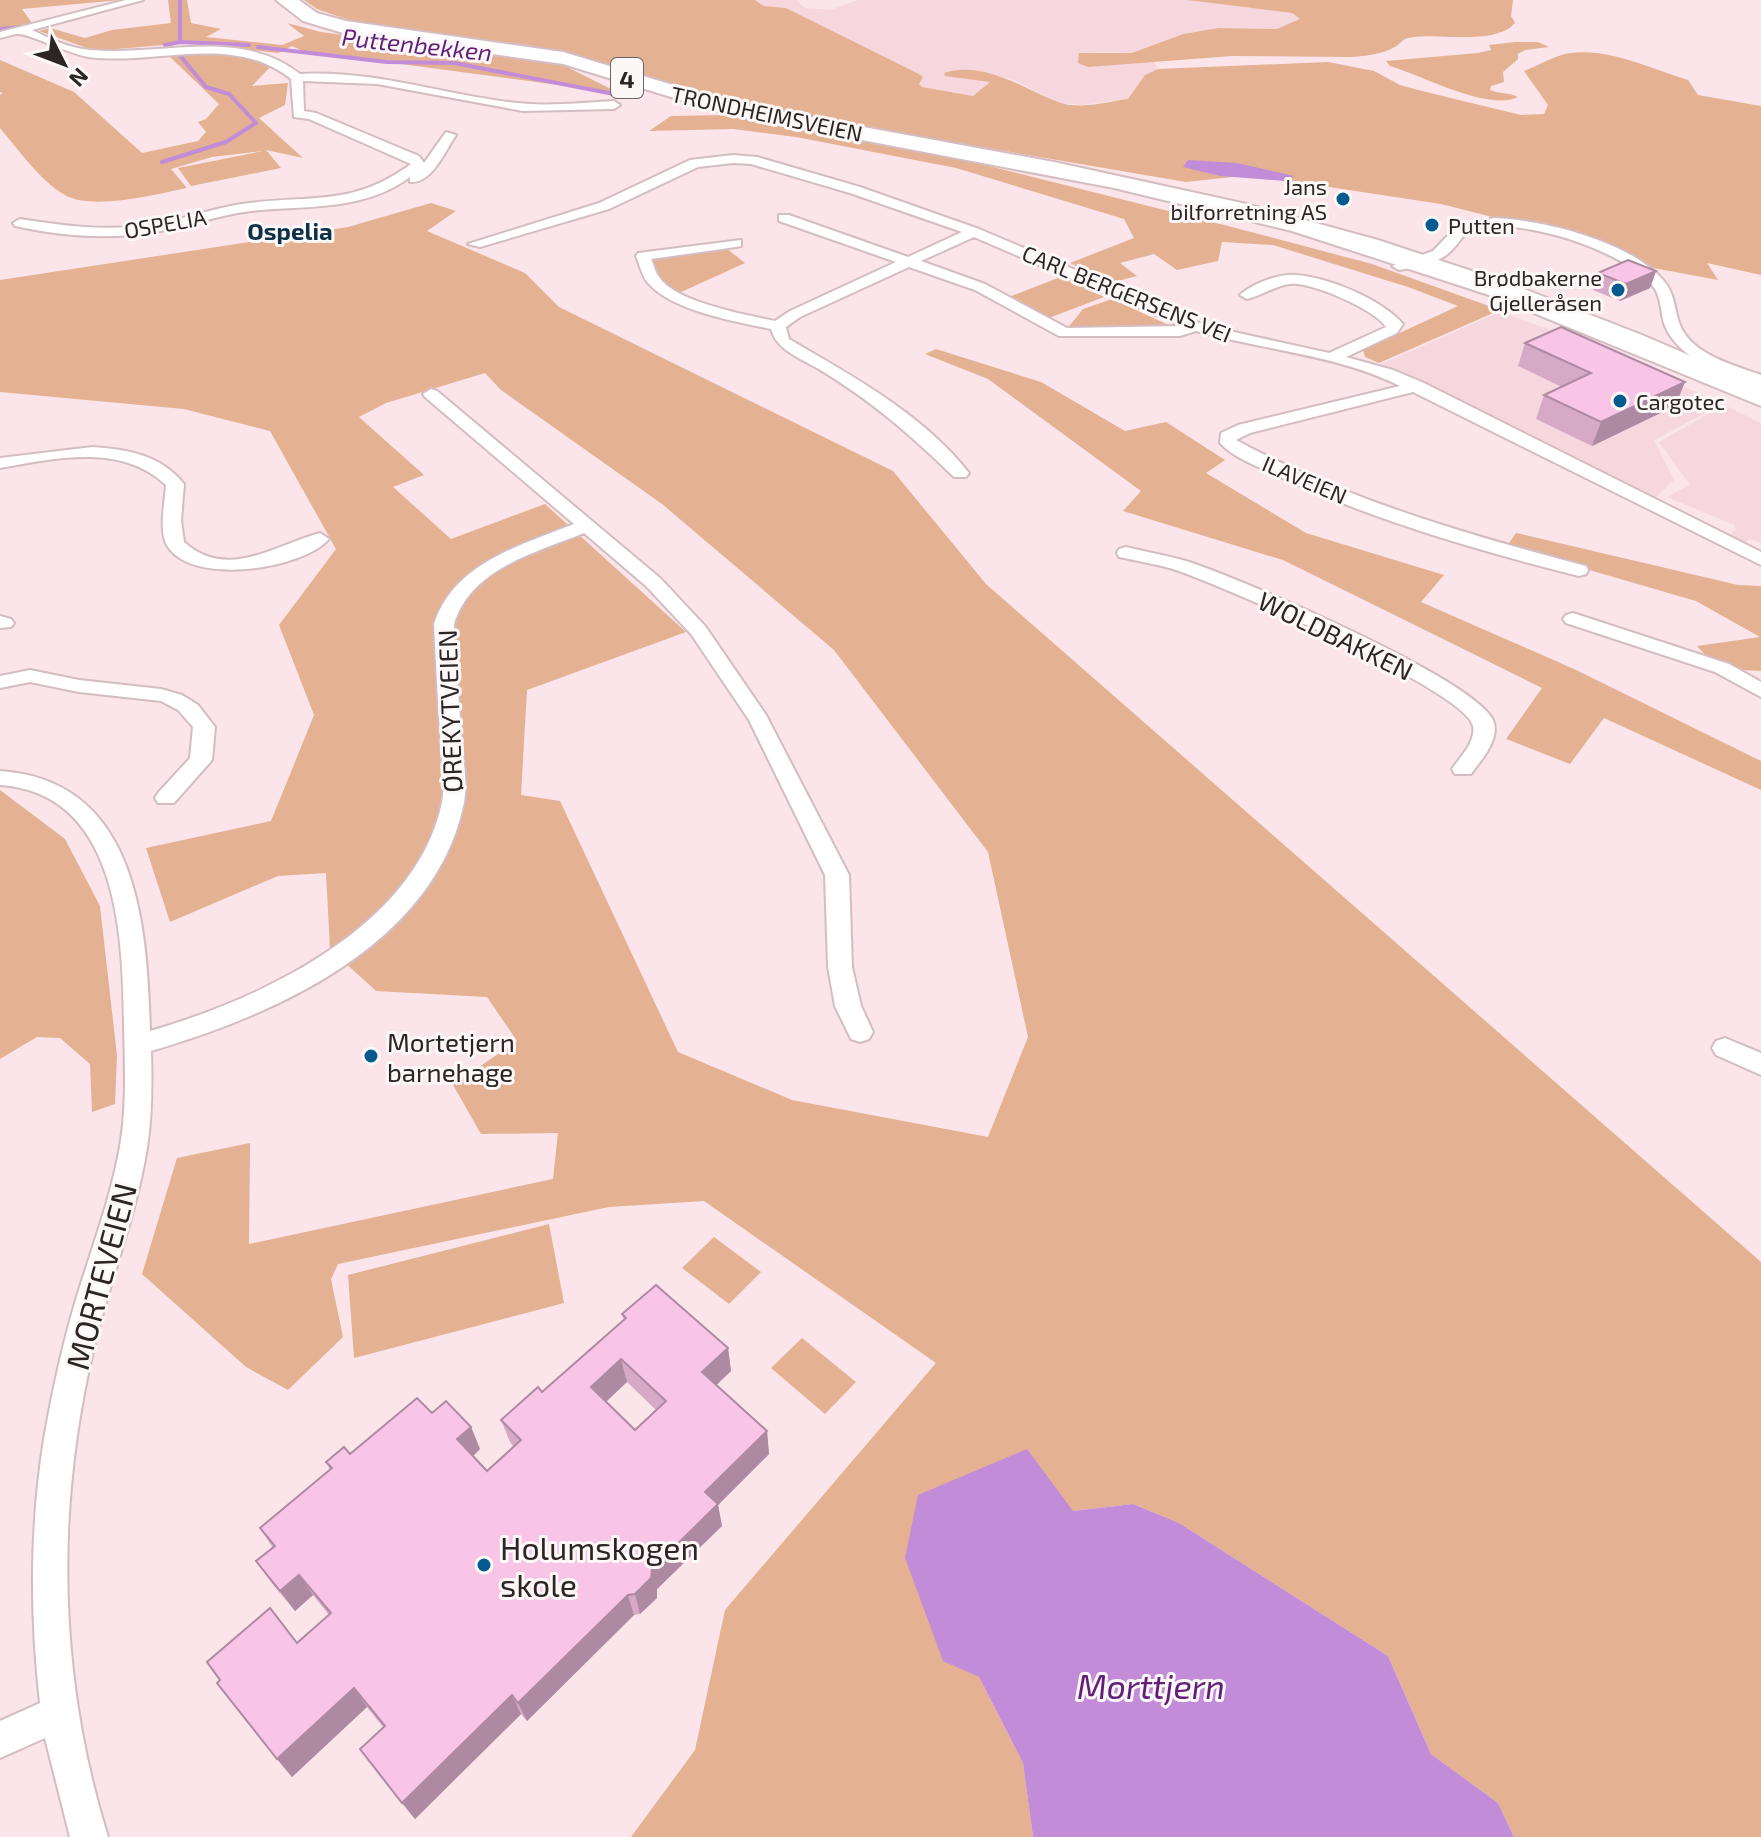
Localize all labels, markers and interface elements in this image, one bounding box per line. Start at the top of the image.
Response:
water label: Puttenbekken [340,22,494,66]
north arrow [24,24,104,104]
road number: 4 [611,58,643,98]
text: N [65,63,95,93]
street label: TRONDHEIMSVEIEN [669,80,865,146]
place label: Jans bilforretning AS [1171,173,1327,224]
marker: Jans bilforretning AS [1334,190,1352,208]
street label: OSPELIA [122,203,208,243]
place label: Putten [1448,212,1515,238]
district label: Ospelia [247,216,333,245]
marker: Putten [1423,216,1441,234]
street label: CARL BERGERSENS VEI [1019,239,1235,347]
place label: Brødbakerne Gjelleråsen [1474,264,1602,316]
marker: Brødbakerne Gjelleråsen [1609,281,1627,299]
place label: Cargotec [1636,388,1725,414]
marker: Cargotec [1611,392,1629,410]
street label: ILAVEIEN [1259,450,1351,508]
street label: WOLDBAKKEN [1254,584,1418,686]
street label: ØREKYTVEIEN [431,629,467,793]
place label: Mortetjern barnehage [387,1026,515,1087]
marker: Mortetjern barnehage [362,1047,380,1065]
street label: MORTEVEIEN [57,1179,143,1373]
place label: Holumskogen skole [500,1528,699,1603]
marker: Holumskogen skole [475,1556,493,1574]
water label: Morttjern [1077,1665,1225,1706]

